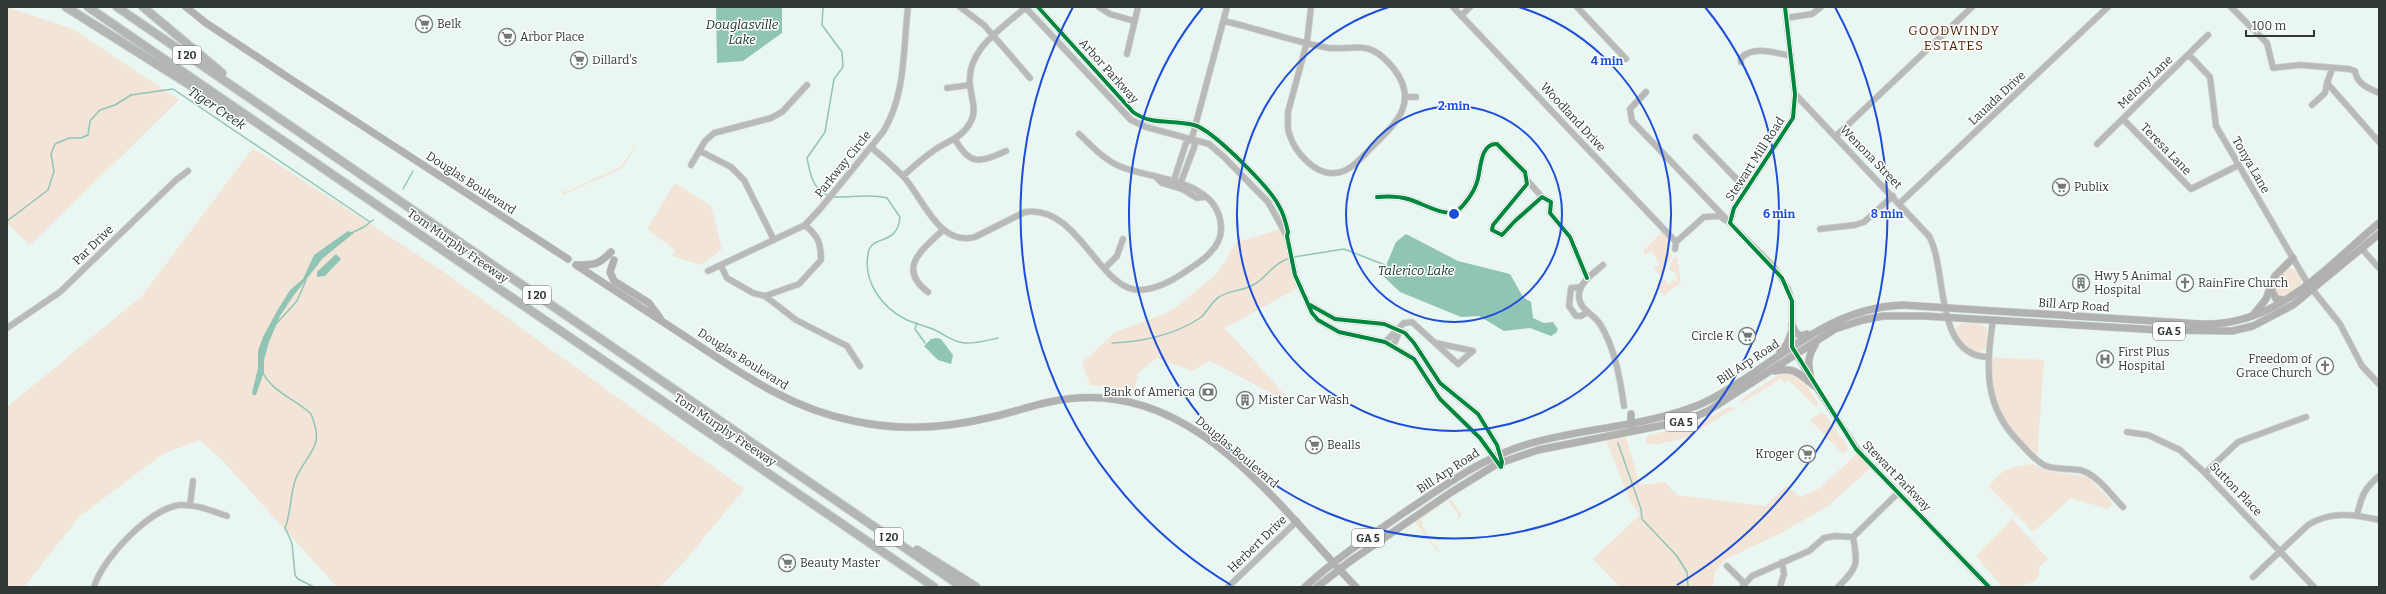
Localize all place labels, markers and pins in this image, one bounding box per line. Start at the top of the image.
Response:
supermarket icon: Belk [414,14,434,34]
place label: Belk [437,17,462,31]
supermarket icon: Arbor Place [497,27,517,47]
place label: Arbor Place [520,30,584,44]
supermarket icon: Dillard's [569,50,589,70]
place label: Dillard's [592,53,637,67]
supermarket icon: Publix [2051,177,2071,197]
place label: Publix [2074,180,2109,194]
centre of rings [1447,207,1461,221]
place label: Hwy 5 Animal Hospital [2094,269,2172,297]
building icon: Hwy 5 Animal Hospital [2071,273,2091,293]
church icon: RainFire Church [2175,273,2195,293]
place label: RainFire Church [2198,276,2289,290]
supermarket icon: Circle K [1737,326,1757,346]
place label: Circle K [1691,329,1734,343]
place label: First Plus Hospital [2118,345,2170,373]
hospital icon: First Plus Hospital [2095,349,2115,369]
place label: Freedom of Grace Church [2236,352,2313,380]
church icon: Freedom of Grace Church [2315,356,2335,376]
bank icon: Bank of America [1198,382,1218,402]
place label: Bank of America [1103,385,1195,399]
building icon: Mister Car Wash [1235,390,1255,410]
place label: Mister Car Wash [1258,393,1350,407]
supermarket icon: Bealls [1304,435,1324,455]
place label: Bealls [1327,438,1361,452]
supermarket icon: Kroger [1797,444,1817,464]
place label: Kroger [1755,447,1795,461]
supermarket icon: Beauty Master [777,553,797,573]
place label: Beauty Master [800,556,881,570]

